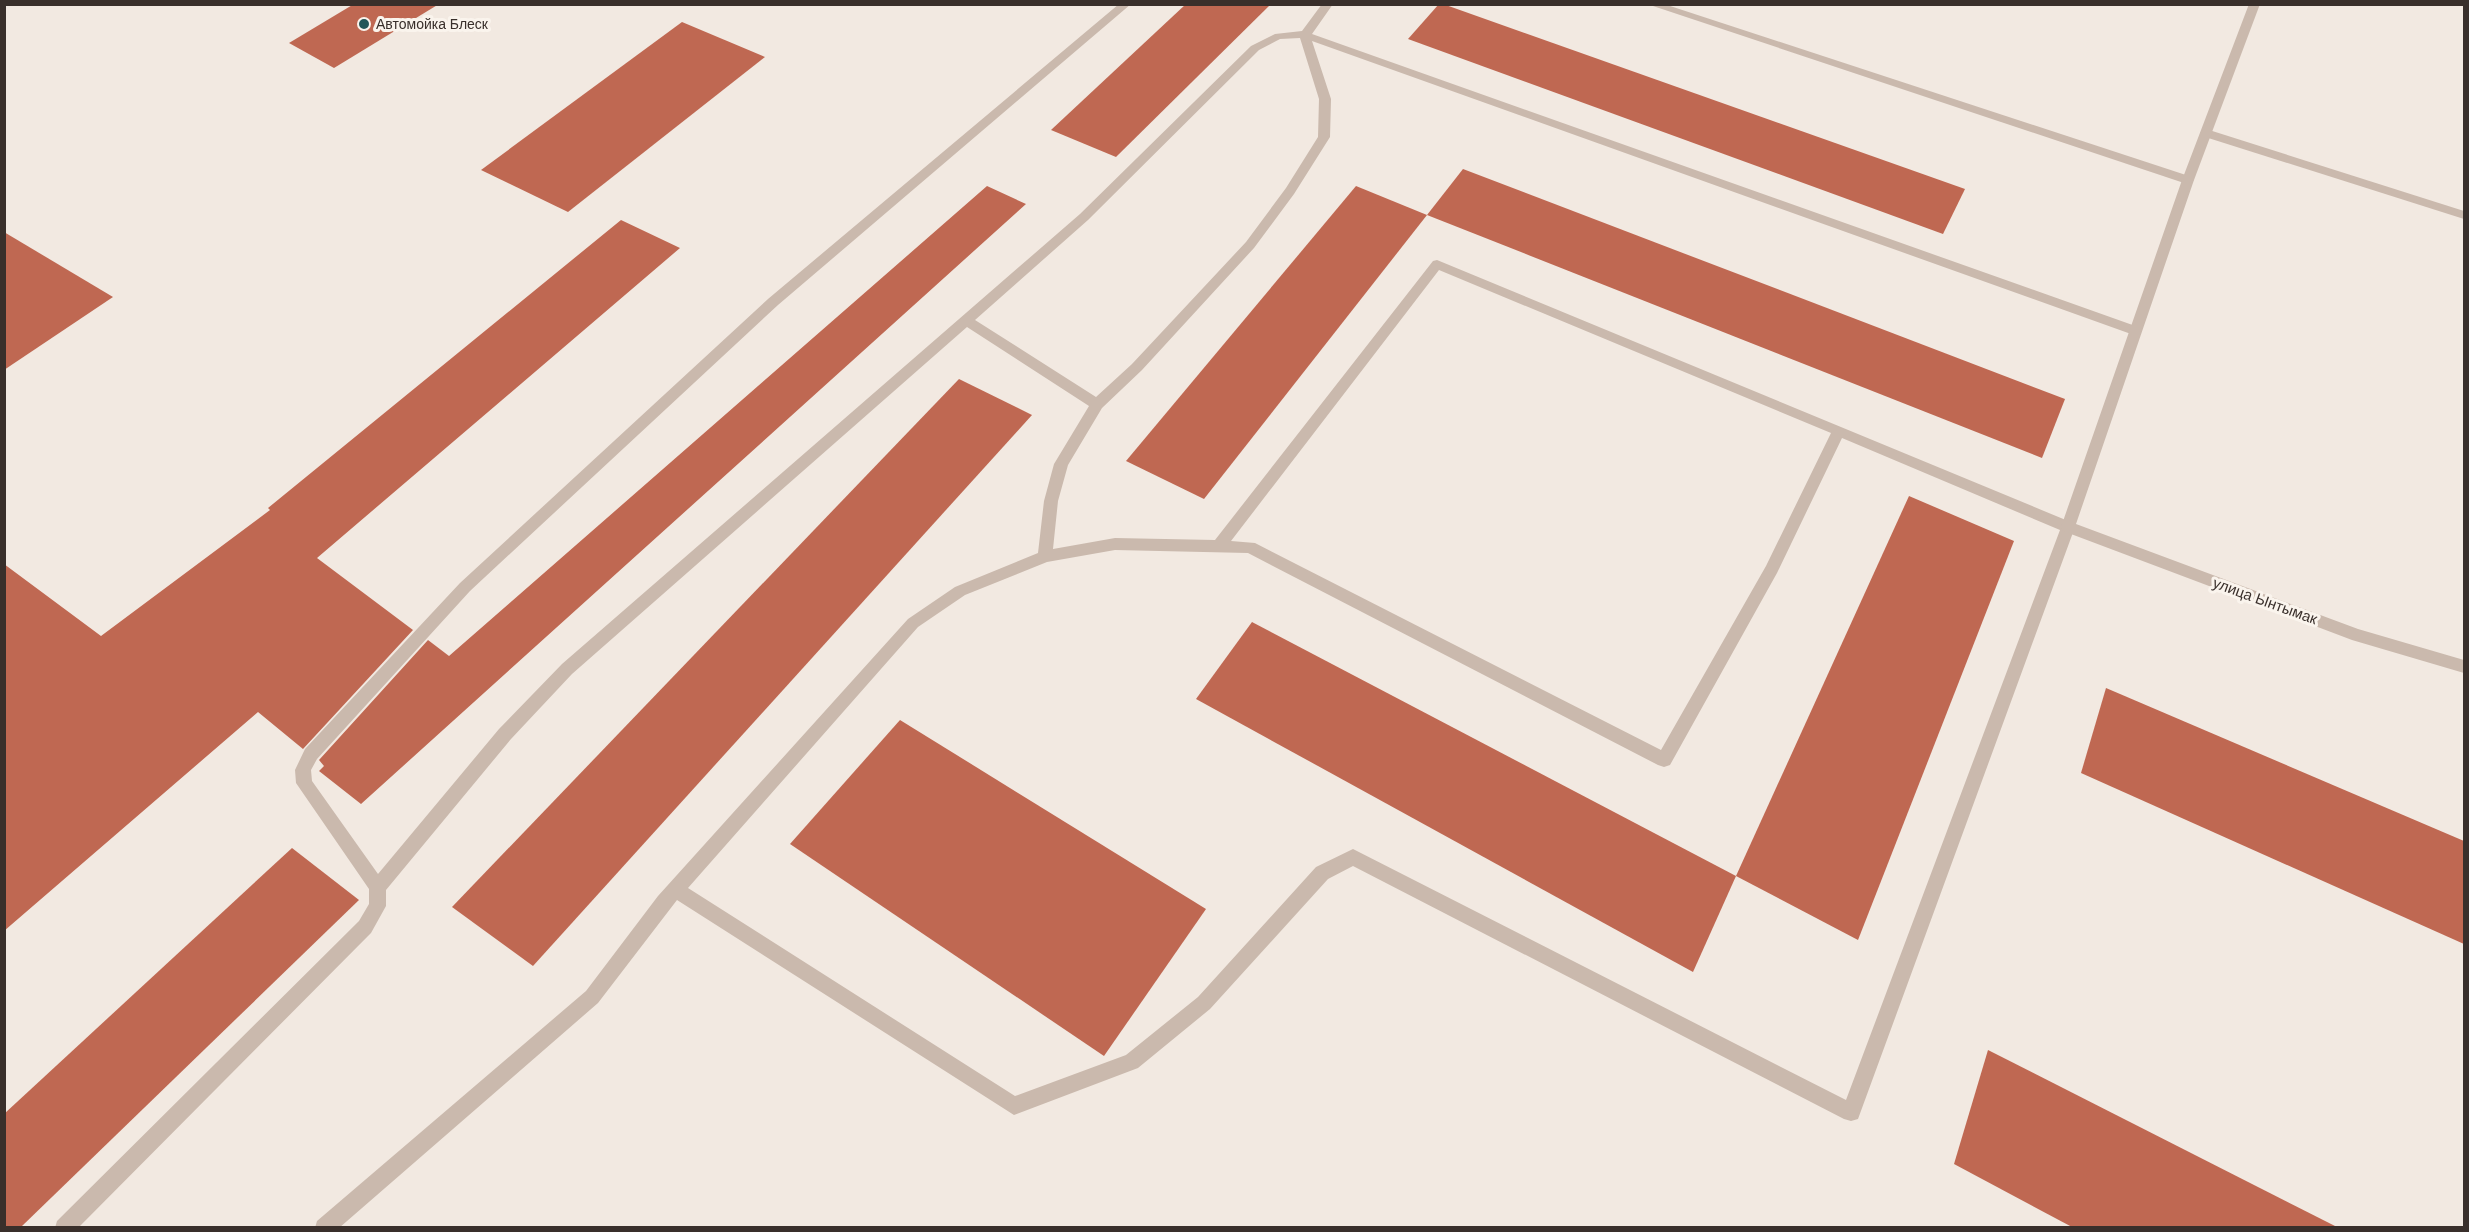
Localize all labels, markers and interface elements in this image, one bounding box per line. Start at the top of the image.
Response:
place label: Автомойка Блеск [376,16,489,32]
marker: Автомойка Блеск [357,17,371,31]
street label: улица Ынтымак [2211,574,2320,627]

